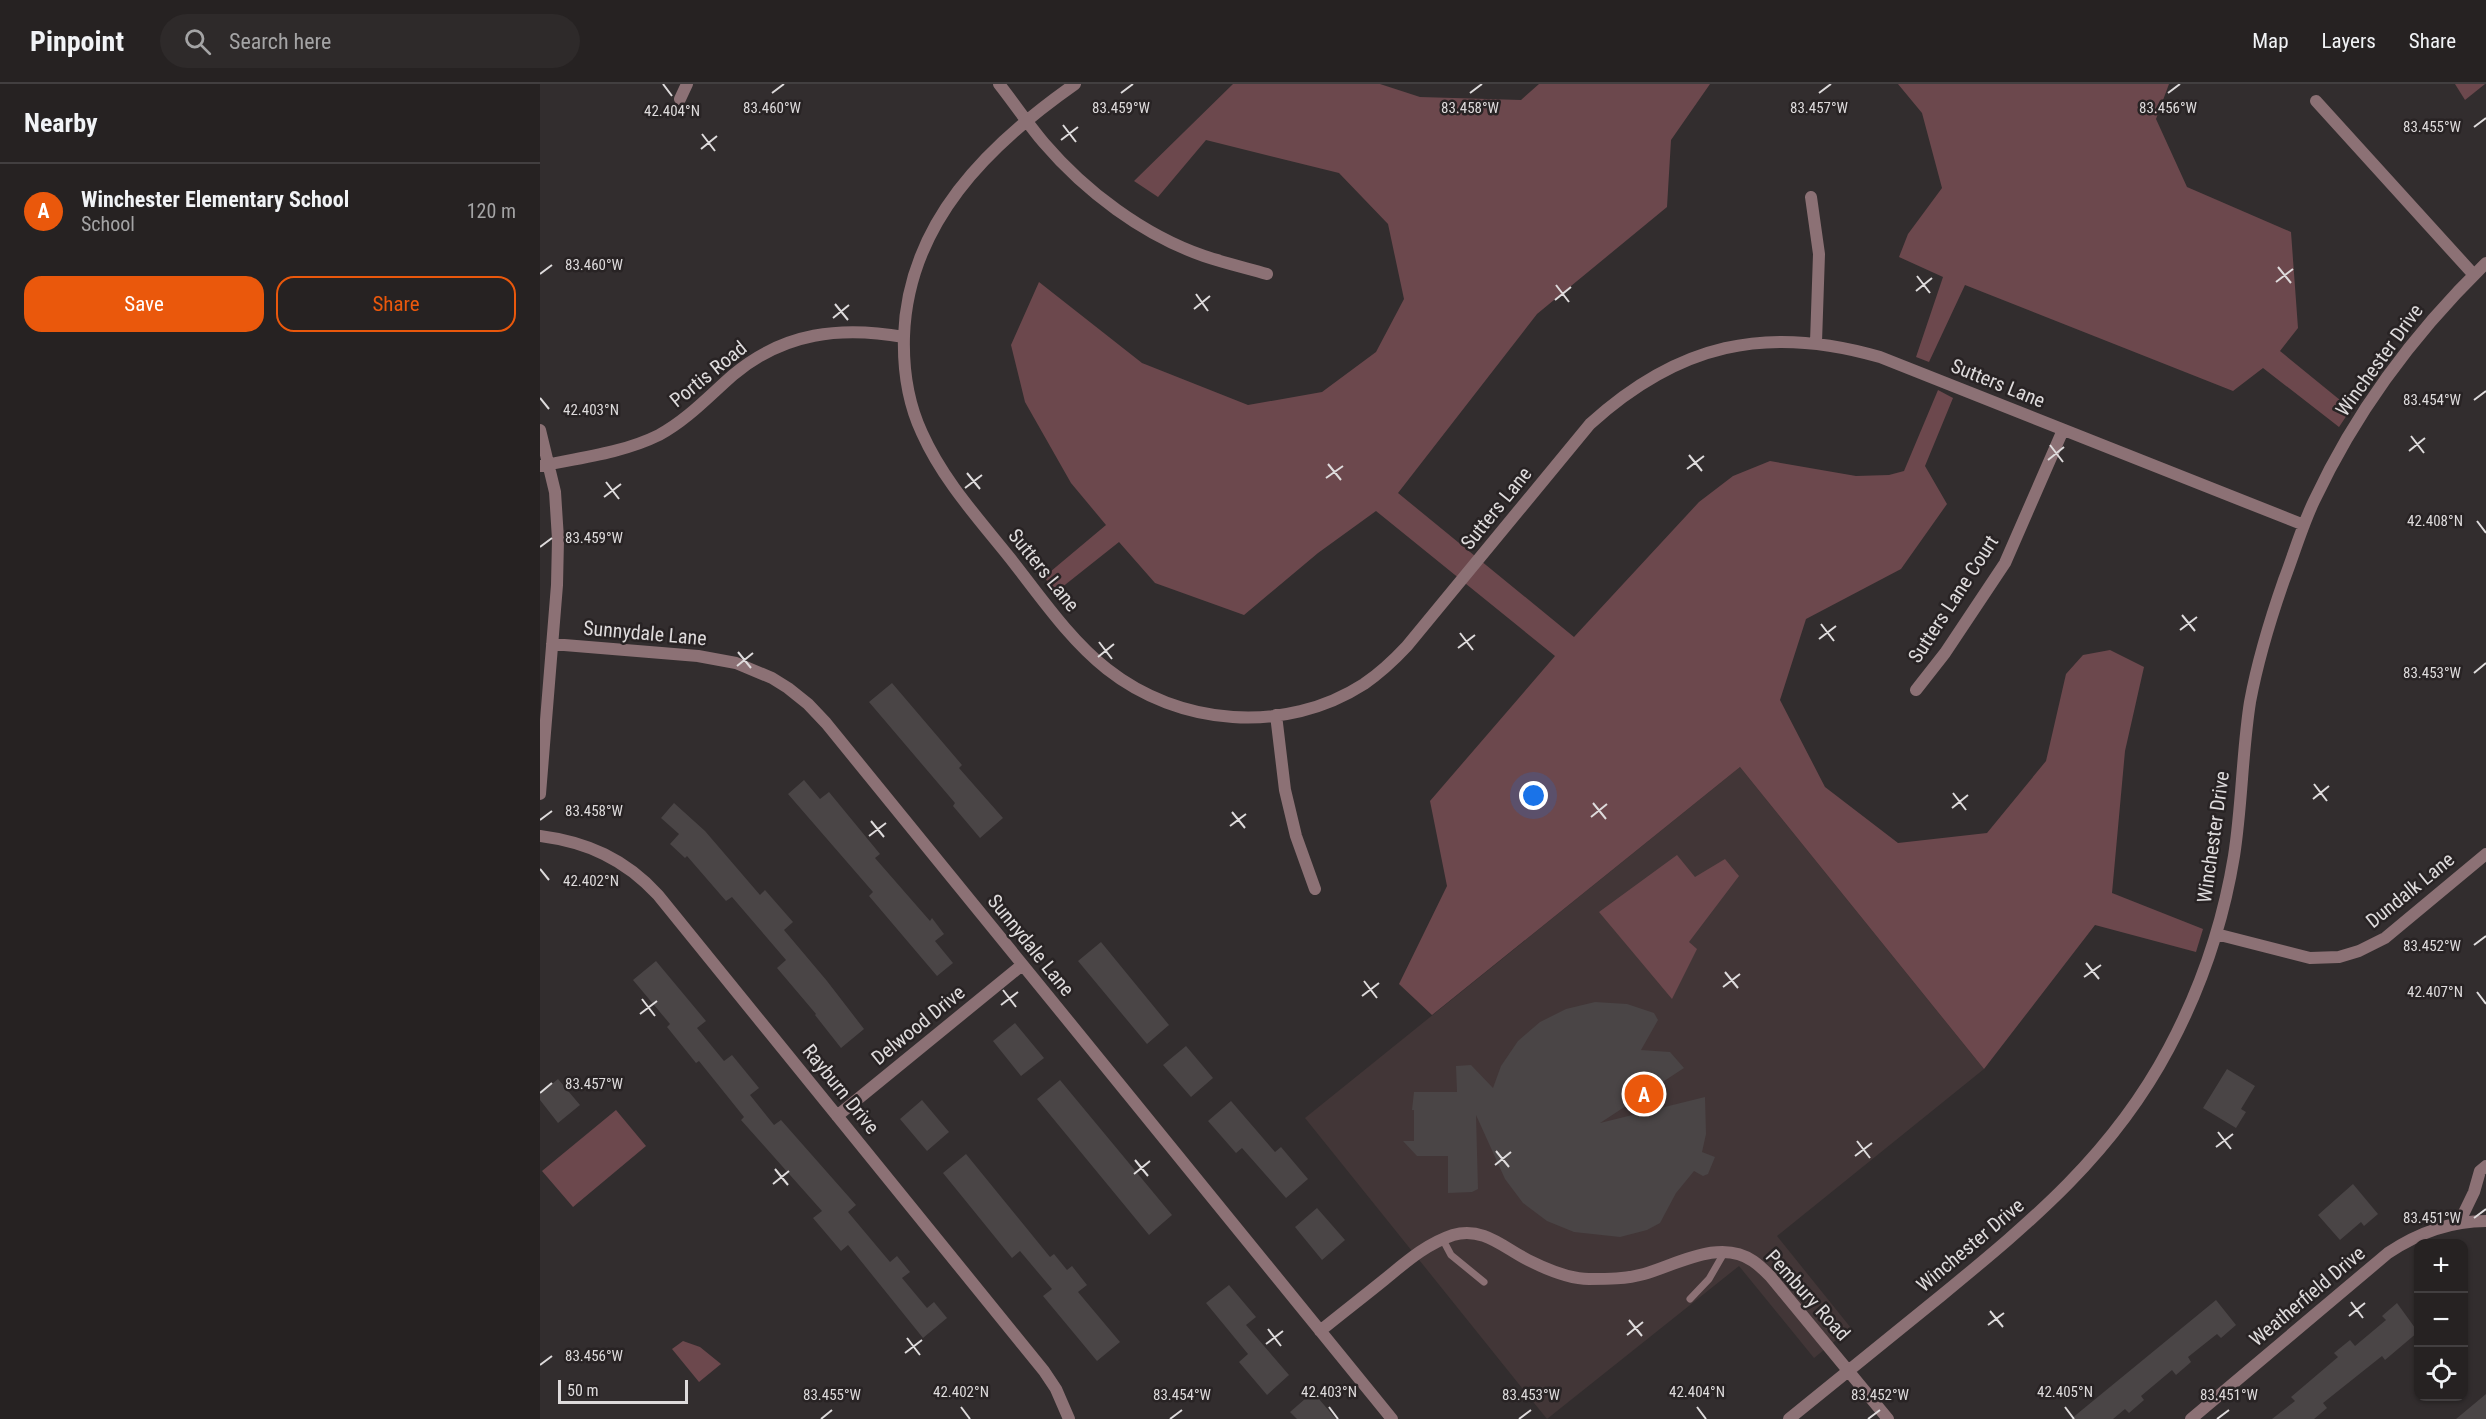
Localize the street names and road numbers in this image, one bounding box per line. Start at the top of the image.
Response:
street label: Winchester Drive [2330,299,2428,421]
street label: Portis Road [665,336,751,412]
street label: Sutters Lane [1948,353,2048,413]
street label: Sutters Lane [1455,462,1537,554]
street label: Sutters Lane [1003,524,1085,616]
street label: Sutters Lane Court [1903,531,2003,667]
street label: Sunnydale Lane [582,616,708,650]
street label: Winchester Drive [2192,770,2234,904]
street label: Dundalk Lane [2361,847,2459,933]
street label: Sunnydale Lane [983,889,1079,1001]
street label: Delwood Drive [867,980,969,1070]
street label: Rayburn Drive [798,1039,884,1139]
street label: Winchester Drive [1911,1193,2029,1297]
street label: Weatherfield Drive [2244,1241,2370,1351]
street label: Pembury Road [1761,1245,1855,1345]

